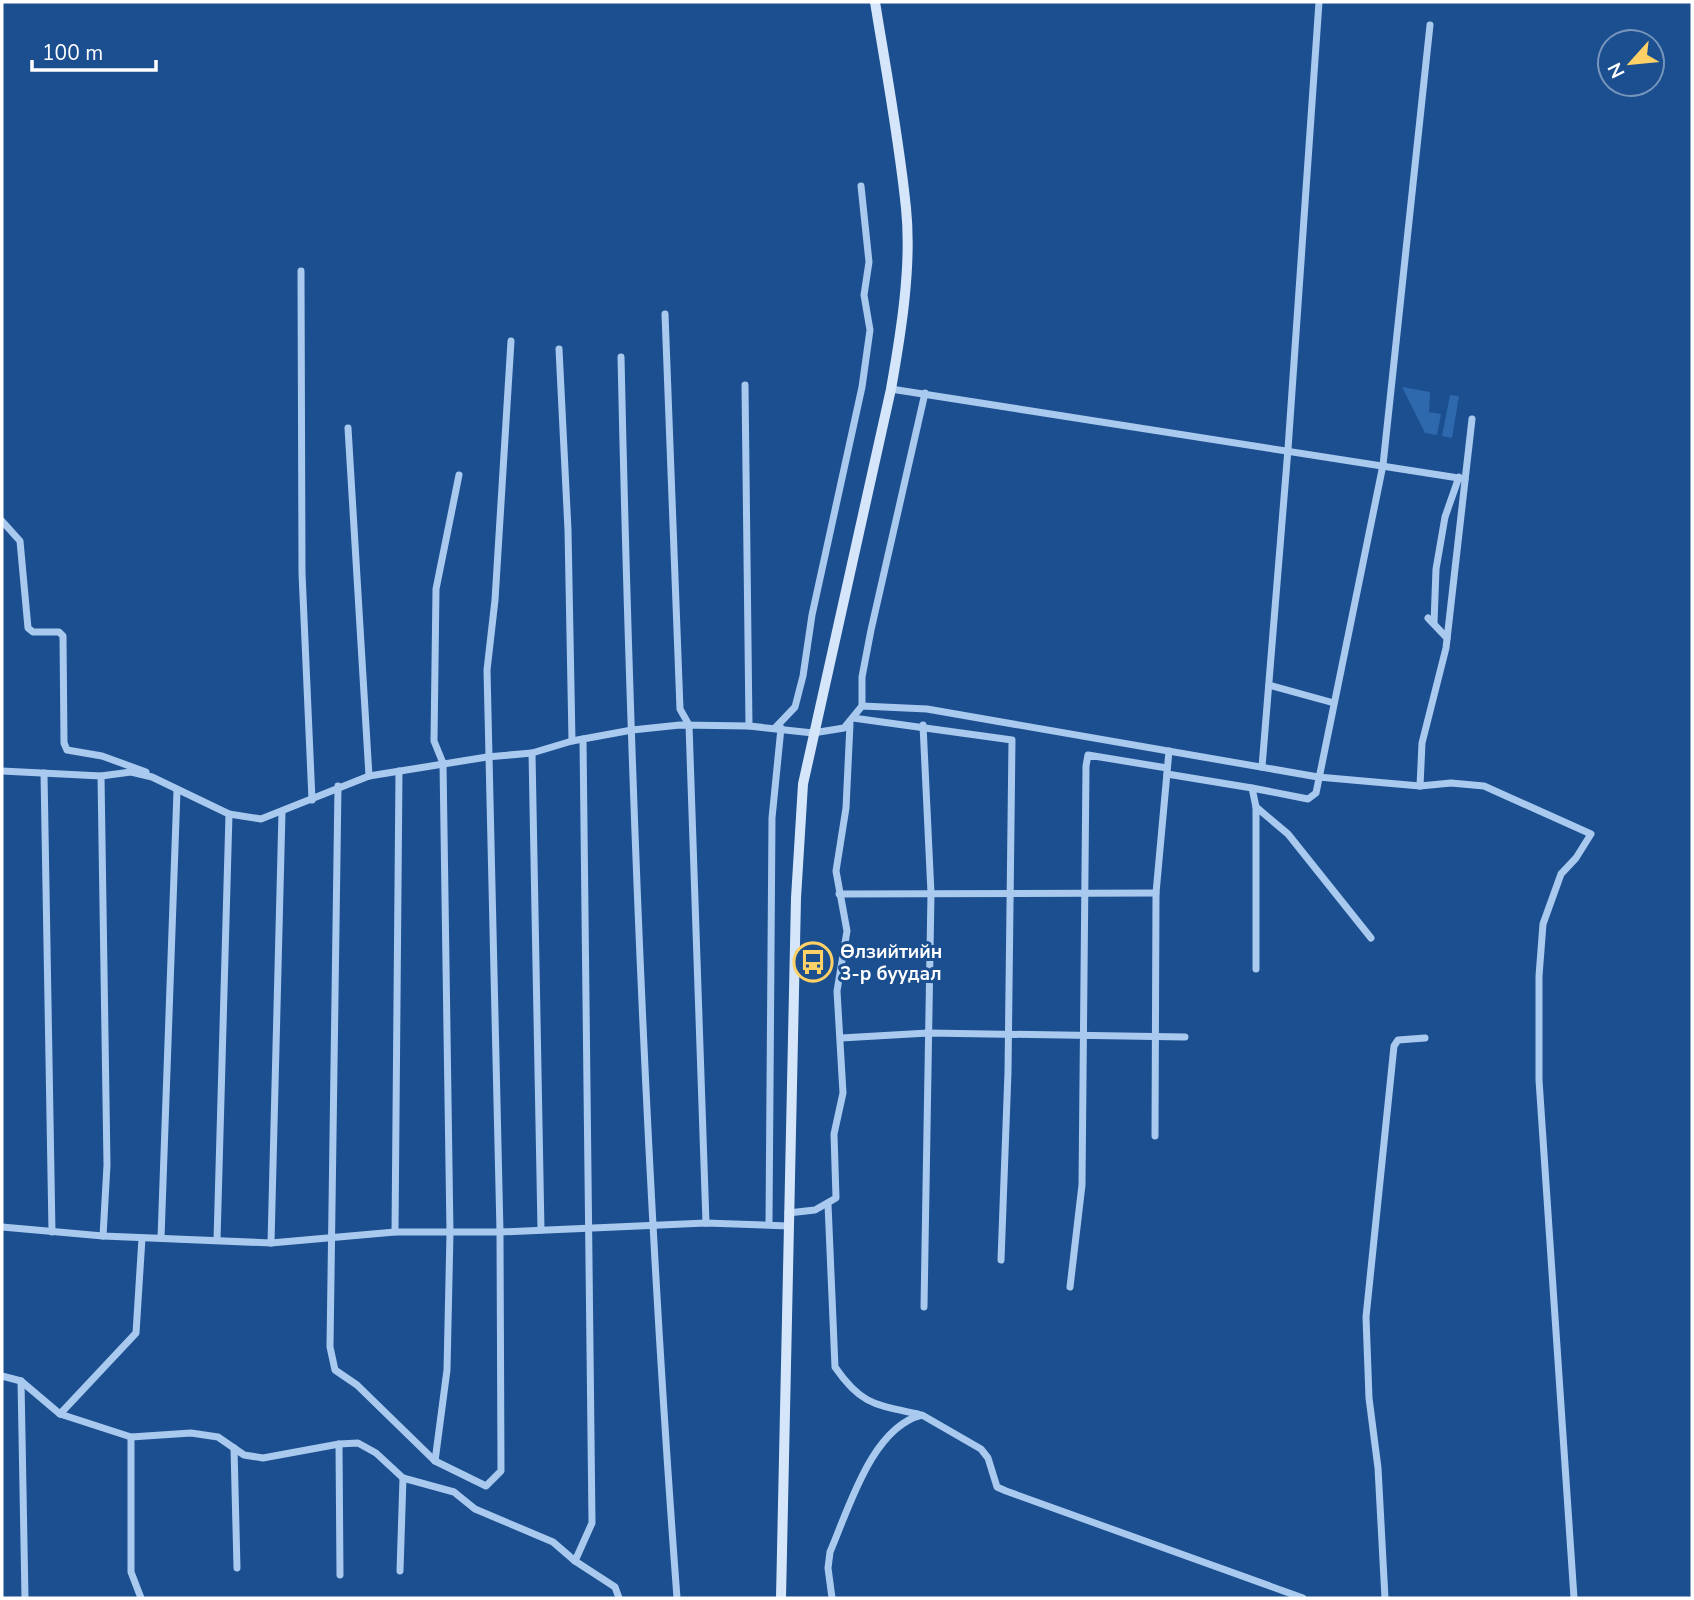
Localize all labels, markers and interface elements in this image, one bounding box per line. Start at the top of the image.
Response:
scale bar [32,28,156,72]
north arrow [1596,28,1666,98]
text: 100 m [42,39,103,67]
text: N [1602,58,1632,83]
place label: Өлзийтийн 3-р буудал [840,939,942,987]
bus stop icon: Өлзийтийн 3-р буудал [792,941,834,983]

